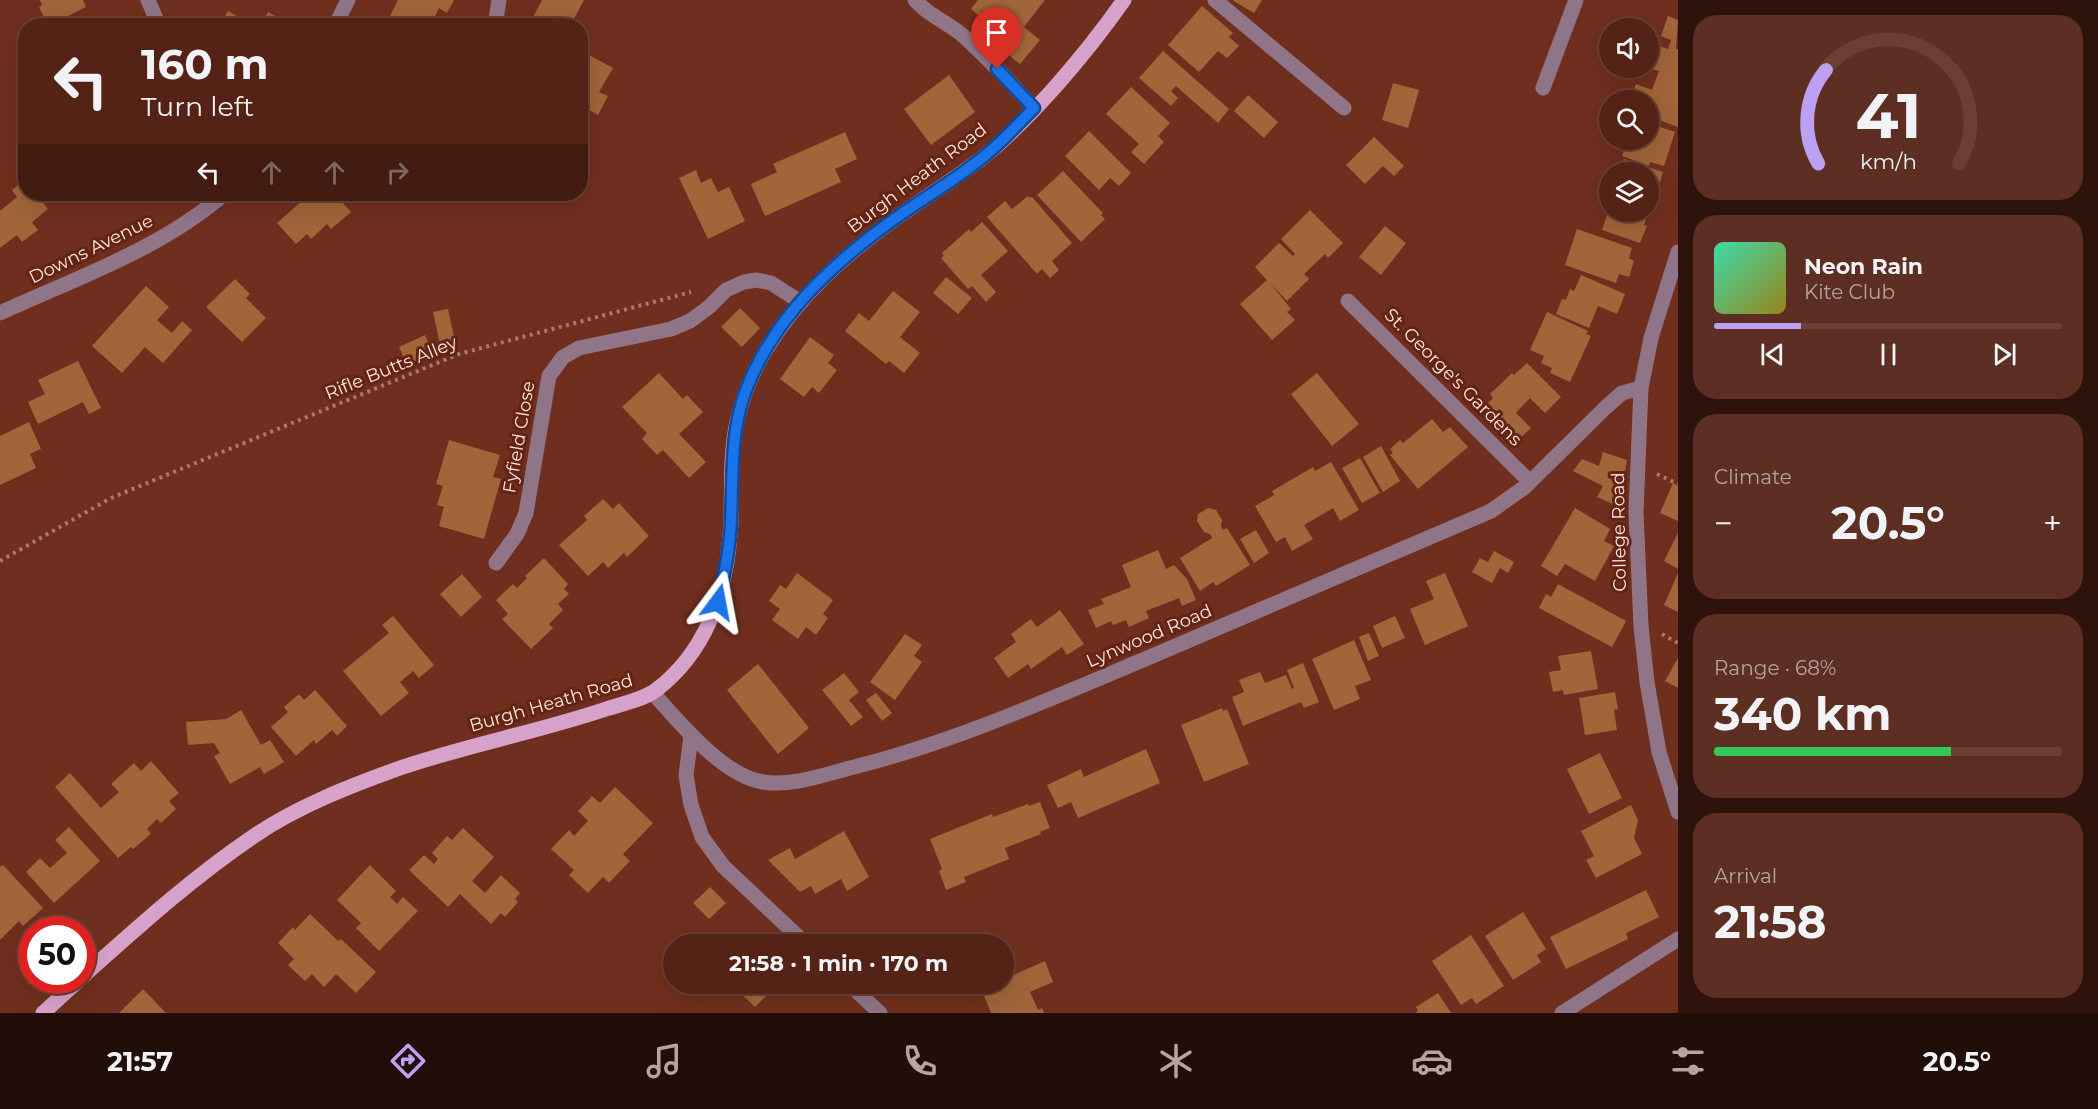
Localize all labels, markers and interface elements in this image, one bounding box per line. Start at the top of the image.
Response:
pin [971,7,1022,69]
icon: arrive [980,16,1013,49]
map controls [1599,18,1659,222]
button: sound [1599,18,1659,78]
text: 160 m [141,38,269,90]
icon: left [42,42,120,120]
text: 41 [1855,78,1921,154]
text: Turn left [141,90,254,123]
button: search [1599,90,1659,150]
street label: Burgh Heath Road [843,118,991,238]
text: km/h [1859,149,1917,175]
icon: left [192,156,225,189]
icon: ahead [255,156,288,189]
icon: ahead [318,156,351,189]
icon: right [381,156,414,189]
button: layers [1599,162,1659,222]
street label: Downs Avenue [25,209,157,289]
text: Neon Rain [1804,253,1923,280]
text: Kite Club [1804,280,1895,304]
street label: St. George's Gardens [1380,304,1527,451]
street label: Rifle Butts Alley [322,331,461,405]
icon: previous [1756,338,1789,371]
icon: pause [1872,338,1905,371]
icon: next [1988,338,2021,371]
street label: Fyfield Close [498,379,540,495]
text: Climate [1714,465,1792,489]
street label: College Road [1607,472,1631,592]
text: 20.5° [1831,495,1945,550]
text: − [1714,503,1733,543]
text: + [2043,503,2062,543]
position arrow [686,570,750,634]
street label: Lynwood Road [1083,600,1215,672]
text: Range · 68% [1714,656,1836,680]
street label: Burgh Heath Road [467,669,635,737]
text: 340 km [1714,686,1891,741]
text: Arrival [1714,864,1777,888]
text: 21:58 [1714,894,1826,949]
speed limit sign: 50 [18,916,96,994]
text: 21:58 · 1 min · 170 m [729,950,948,977]
icon: directions [387,1040,429,1082]
icon: music [643,1040,685,1082]
icon: phone [899,1040,941,1082]
icon: climate [1155,1040,1197,1082]
icon: car [1411,1040,1453,1082]
icon: filters [1667,1040,1709,1082]
text: 21:57 [107,1045,173,1078]
text: 20.5° [1923,1045,1991,1078]

